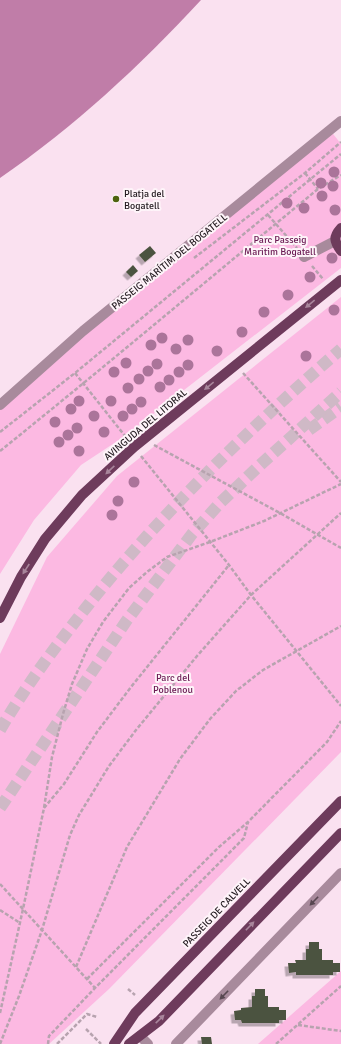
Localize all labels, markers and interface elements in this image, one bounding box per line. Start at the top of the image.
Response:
place label: Platja del Bogatell [124,188,165,212]
marker: Platja del Bogatell [111,194,121,204]
street label: PASSEIG MARÍTIM DEL BOGATELL [109,211,230,312]
park label: Parc Passeig Maritim Bogatell [244,234,316,258]
one-way arrow [305,300,316,309]
one-way arrow [204,382,215,391]
street label: AVINGUDA DEL LITORAL [102,386,190,463]
one-way arrow [105,465,115,475]
one-way arrow [23,563,30,575]
park label: Parc del Poblenou [153,672,193,696]
street label: PASSEIG DE CALVELL [180,875,253,950]
one-way arrow [309,896,319,906]
one-way arrow [246,921,255,931]
one-way arrow [219,990,229,1000]
one-way arrow [155,1014,165,1024]

